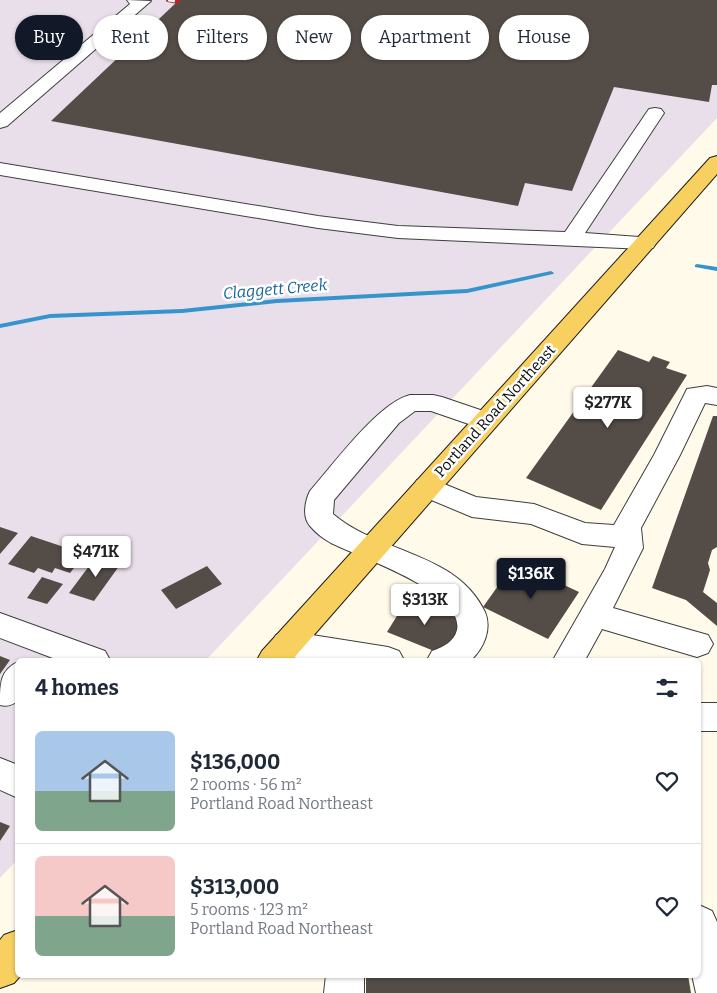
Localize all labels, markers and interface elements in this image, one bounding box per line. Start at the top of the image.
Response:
chip: Buy [15,15,83,60]
chip: Rent [93,15,168,60]
chip: Filters [178,15,267,60]
chip: New [277,15,351,60]
chip: Apartment [361,15,489,60]
chip: House [499,15,589,60]
water label: Claggett Creek [222,275,328,303]
street label: Portland Road Northeast [431,341,560,481]
pin: $277K [573,386,643,429]
text: $277K [584,393,632,412]
pin: $471K [61,536,131,578]
text: $471K [73,542,119,561]
pin: $136K [496,558,566,600]
text: $136K [508,564,554,583]
pin: $313K [390,584,460,626]
text: $313K [402,590,448,609]
icon: filters [653,674,681,702]
text: 4 homes [35,675,119,701]
text: $136,000 [190,749,280,775]
icon: home [75,751,135,811]
icon: heart [653,767,681,795]
text: 2 rooms · 56 m² [190,775,302,794]
text: Portland Road Northeast [190,794,373,813]
text: $313,000 [190,874,279,900]
icon: home [75,876,135,936]
icon: heart [653,892,681,920]
text: 5 rooms · 123 m² [190,900,308,919]
text: Portland Road Northeast [190,919,373,938]

